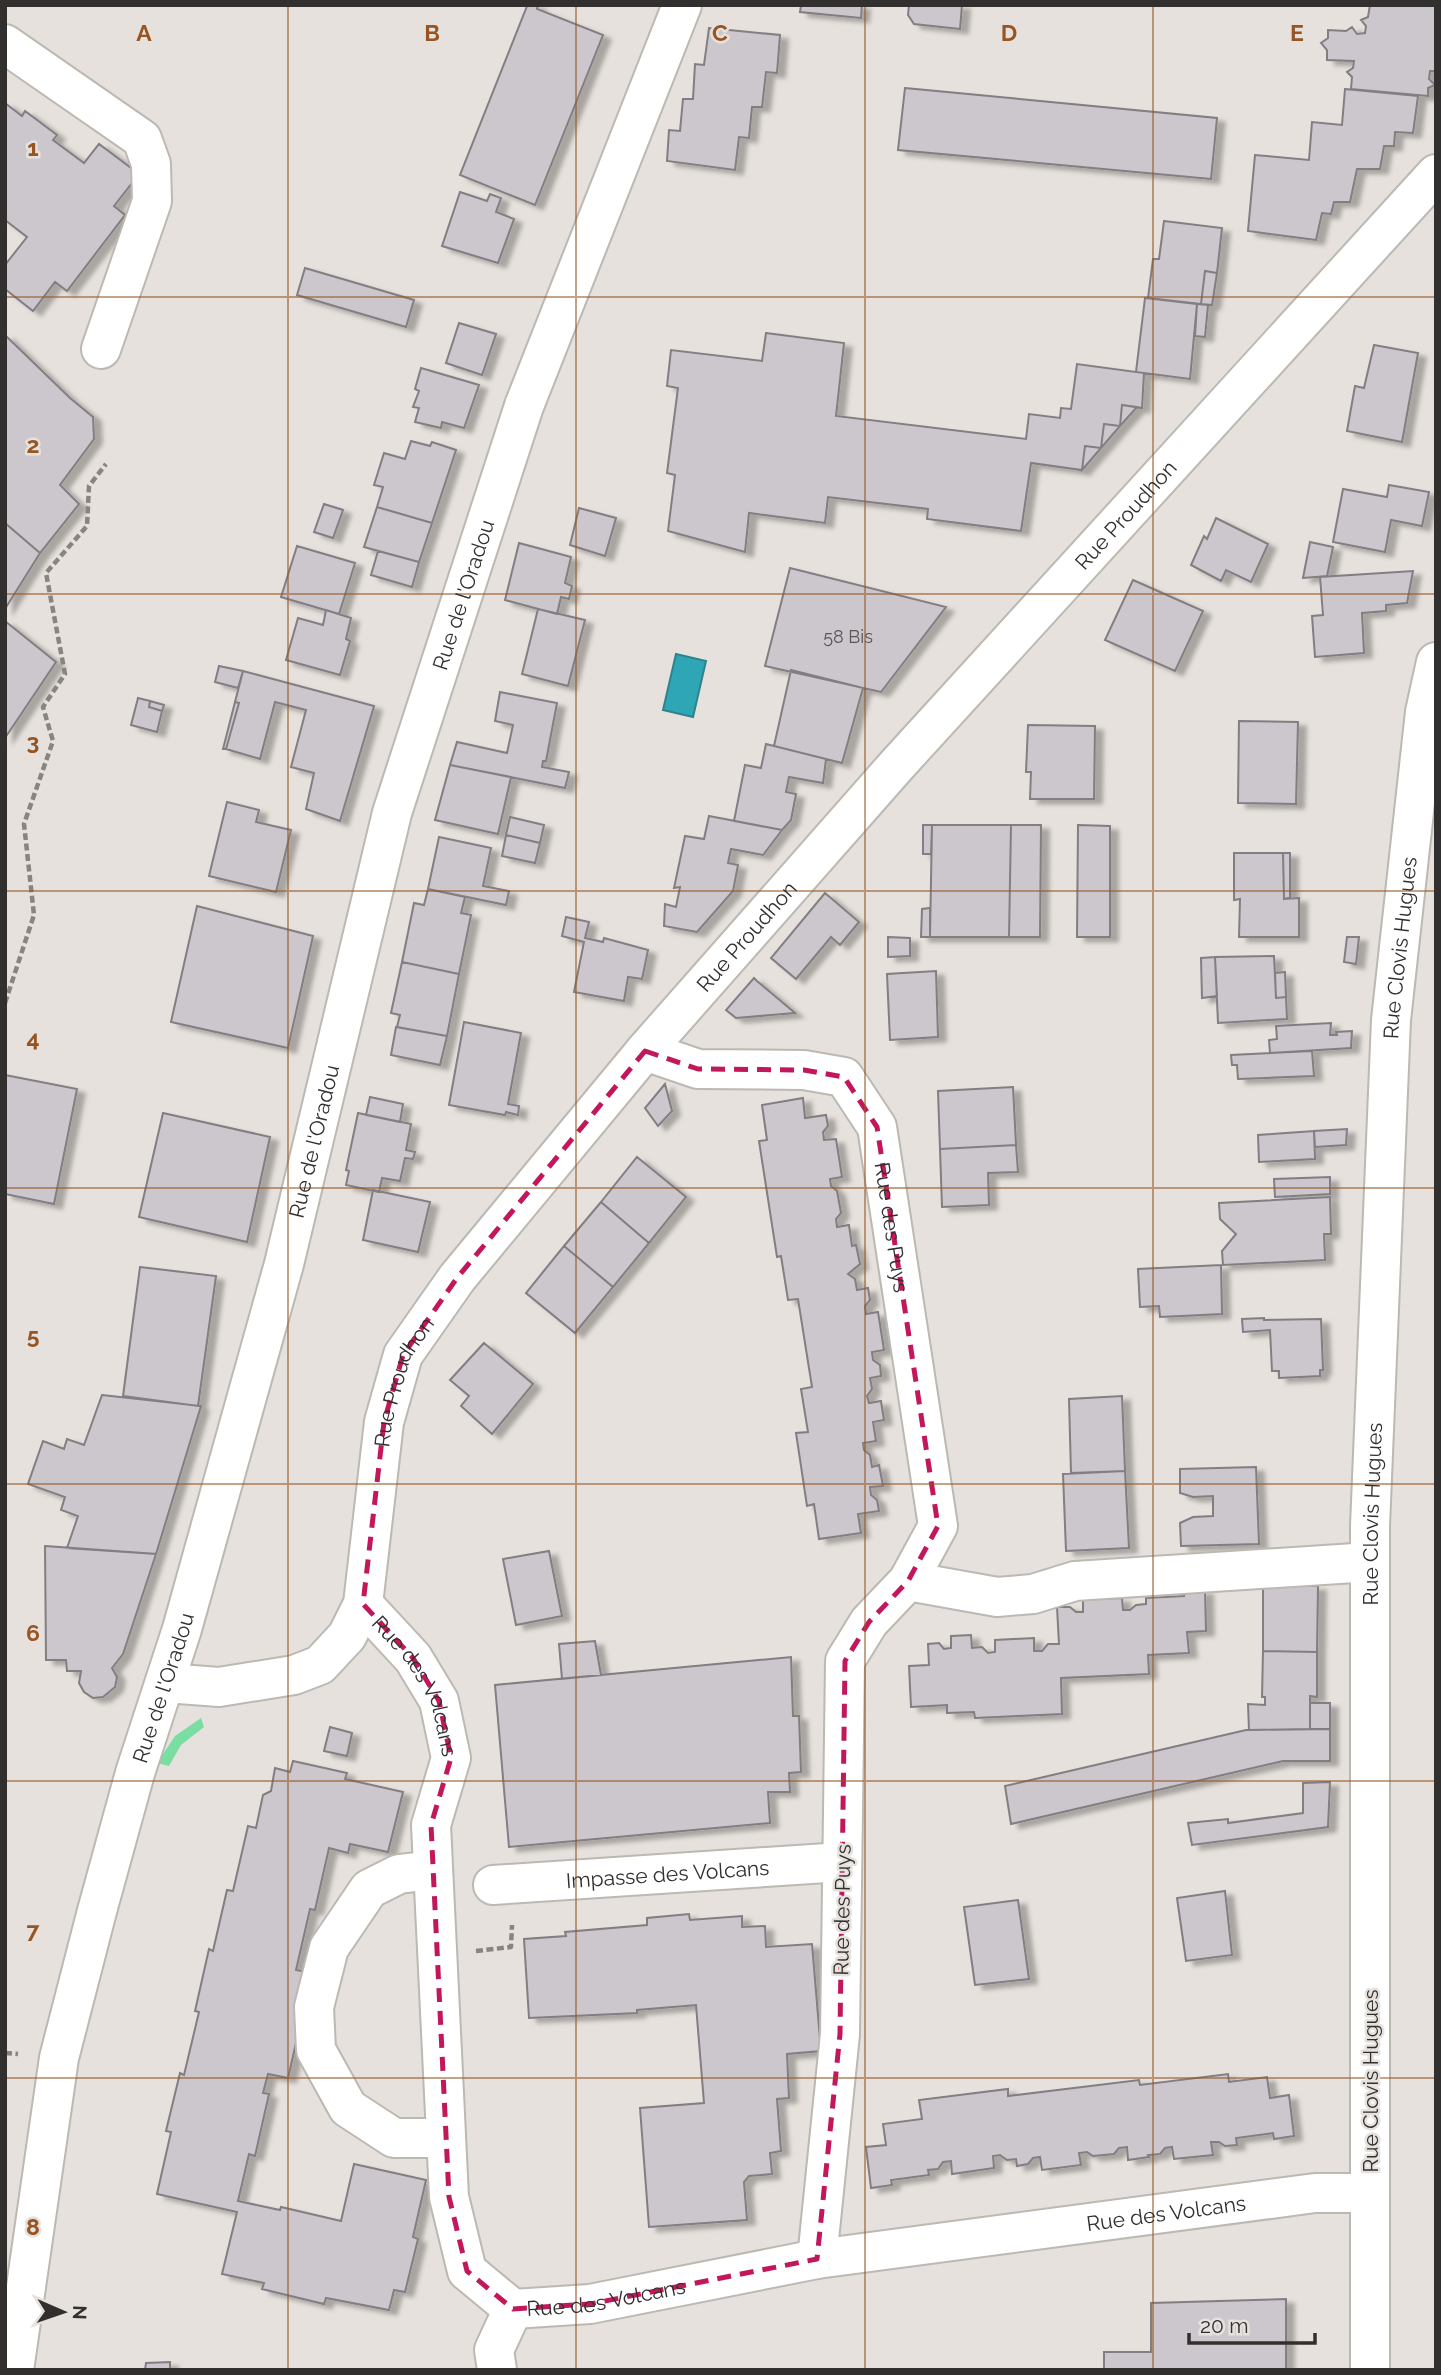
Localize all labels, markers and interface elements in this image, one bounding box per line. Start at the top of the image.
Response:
text: A [136,19,152,46]
text: B [424,19,440,46]
text: C [712,19,728,46]
text: D [1001,19,1017,46]
text: E [1290,19,1304,46]
text: 1 [27,134,39,161]
text: 2 [27,431,39,458]
street label: Rue Proudhon [1069,455,1181,574]
street label: Rue de l'Oradou [427,516,499,673]
house number: 58 Bis [823,626,873,647]
text: 3 [27,728,39,755]
street label: Rue Clovis Hugues [1378,855,1421,1040]
street label: Rue Proudhon [691,876,801,997]
text: 4 [26,1025,40,1052]
street label: Rue de l'Oradou [283,1062,344,1220]
street label: Rue des Puys [870,1160,915,1294]
street label: Rue Proudhon [369,1312,439,1448]
text: 5 [27,1322,40,1349]
street label: Rue Clovis Hugues [1357,1422,1387,1606]
street label: Rue de l'Oradou [127,1610,199,1766]
street label: Rue des Volcans [367,1610,463,1759]
text: 6 [26,1619,40,1646]
street label: Rue des Puys [828,1844,856,1976]
street label: Impasse des Volcans [565,1854,770,1893]
text: 7 [27,1916,40,1943]
street label: Rue Clovis Hugues [1358,1989,1383,2173]
street label: Rue des Volcans [1085,2190,1247,2236]
text: 8 [26,2213,40,2240]
street label: Rue des Volcans [526,2273,687,2321]
north arrow [28,2277,98,2347]
scale bar [1189,2302,1315,2346]
text: N [69,2305,91,2320]
text: 20 m [1200,2313,1248,2338]

